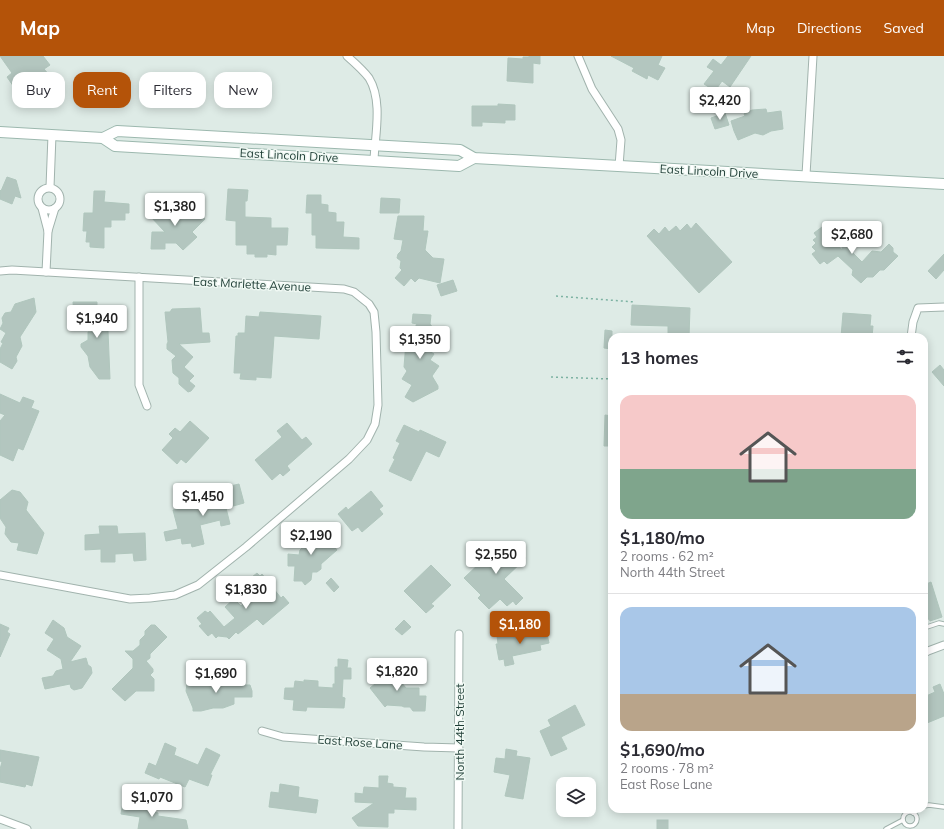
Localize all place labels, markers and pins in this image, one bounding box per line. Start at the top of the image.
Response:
pin: $2,420 [687,87,753,121]
pin: $1,380 [142,193,208,227]
pin: $2,680 [819,221,885,255]
pin: $1,940 [64,305,130,339]
pin: $1,350 [387,326,453,360]
pin: $1,450 [170,483,236,517]
pin: $2,190 [278,522,344,556]
pin: $2,550 [463,541,529,575]
pin: $1,830 [213,576,279,610]
pin: $1,180 [487,611,553,645]
pin: $1,820 [364,658,430,692]
pin: $1,690 [183,660,249,694]
pin: $1,070 [119,784,185,818]

